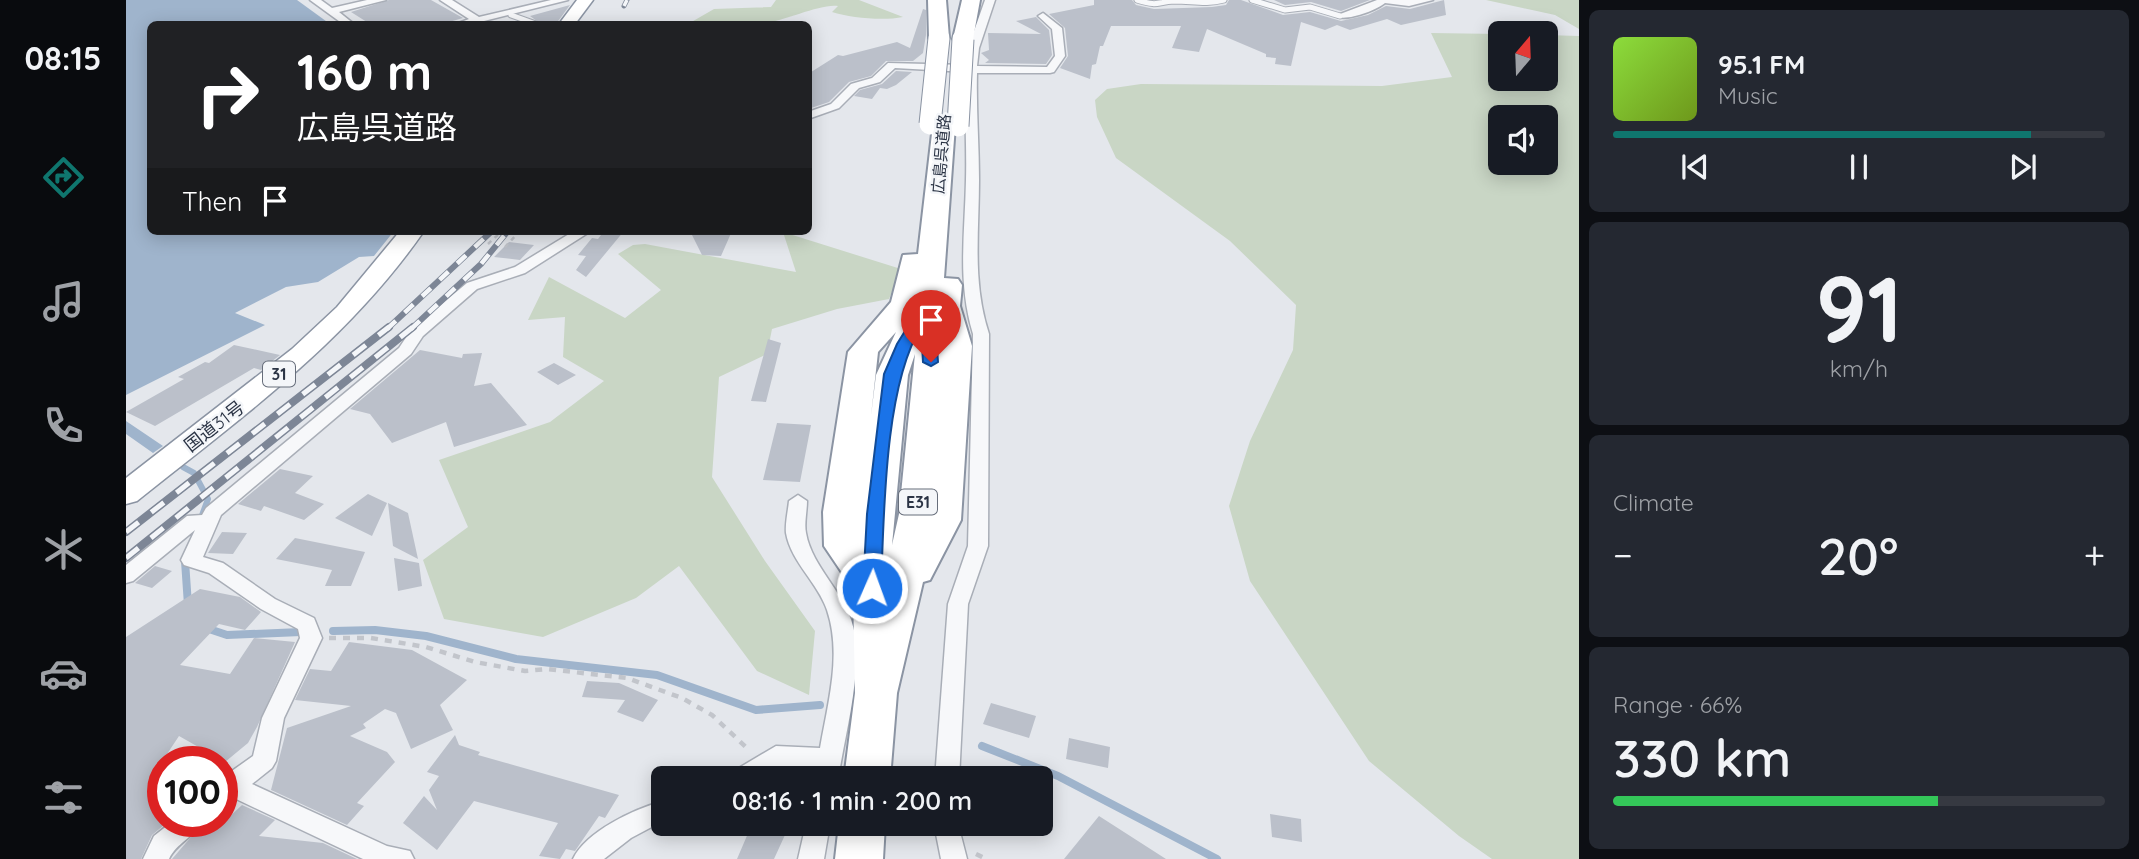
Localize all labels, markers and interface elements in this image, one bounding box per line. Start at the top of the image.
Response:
north arrow [1488,21,1558,91]
map controls [1488,21,1558,175]
text: 08:15 [25,38,101,78]
text: 160 m [297,41,432,102]
text: 95.1 FM [1718,48,1805,81]
icon: right [182,49,273,140]
text: Music [1718,81,1778,110]
button: sound [1488,105,1558,175]
text: 広島呉道路 [297,107,457,147]
street label: 広島呉道路 [928,113,954,195]
icon: previous [1676,148,1714,186]
icon: pause [1840,148,1878,186]
icon: next [2004,148,2042,186]
icon: directions [39,153,88,202]
icon: arrive [256,182,294,220]
text: Then [182,185,242,218]
text: 91 [1815,251,1903,365]
icon: music [39,277,88,326]
pin [901,290,961,362]
icon: arrive [912,301,950,339]
text: km/h [1830,354,1888,383]
road number: 31 [263,362,295,386]
street label: 国道31号 [179,395,249,457]
icon: phone [39,401,88,450]
text: Climate [1613,488,1694,517]
road number: E31 [899,489,937,514]
text: 20° [1818,523,1898,588]
icon: climate [39,525,88,574]
text: − [1613,531,1633,579]
text: + [2084,531,2105,579]
position arrow [835,551,909,625]
icon: car [39,649,88,698]
text: Range · 66% [1613,690,1742,719]
text: 330 km [1613,725,1791,790]
speed limit sign: 100 [147,746,238,837]
icon: filters [39,773,88,822]
text: 08:16 · 1 min · 200 m [732,784,972,817]

